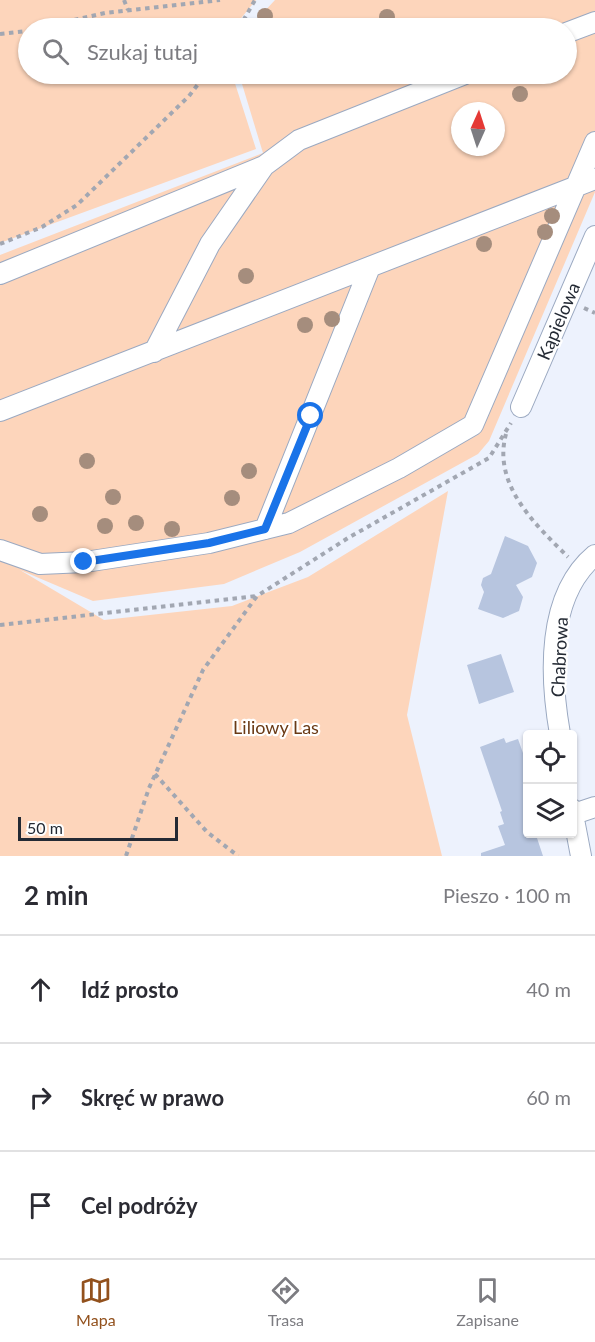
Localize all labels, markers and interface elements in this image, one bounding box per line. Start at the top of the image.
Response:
search box [18,18,577,84]
icon: search [39,35,72,68]
text: Szukaj tutaj [87,38,198,65]
north arrow [451,102,505,156]
street label: Kąpielowa [532,279,584,363]
route start [297,402,323,428]
route end [70,548,96,574]
street label: Chabrowa [546,616,572,698]
park label: Liliowy Las [233,716,319,738]
map controls [523,730,577,838]
button: locate [523,730,577,784]
button: layers [523,784,577,838]
scale bar [18,814,178,842]
text: 50 m [27,818,63,837]
text: 2 min [24,879,88,911]
text: Pieszo · 100 m [443,883,571,907]
icon: ahead [24,973,57,1006]
text: Idź prosto [81,976,179,1003]
text: 40 m [526,977,571,1001]
icon: right [24,1081,57,1114]
text: Skręć w prawo [81,1084,224,1111]
text: 60 m [526,1085,571,1109]
icon: arrive [24,1189,57,1222]
text: Cel podróży [81,1192,198,1219]
tab: Mapa [76,1274,116,1329]
tab: Trasa [268,1274,304,1329]
tab: Zapisane [456,1274,519,1329]

